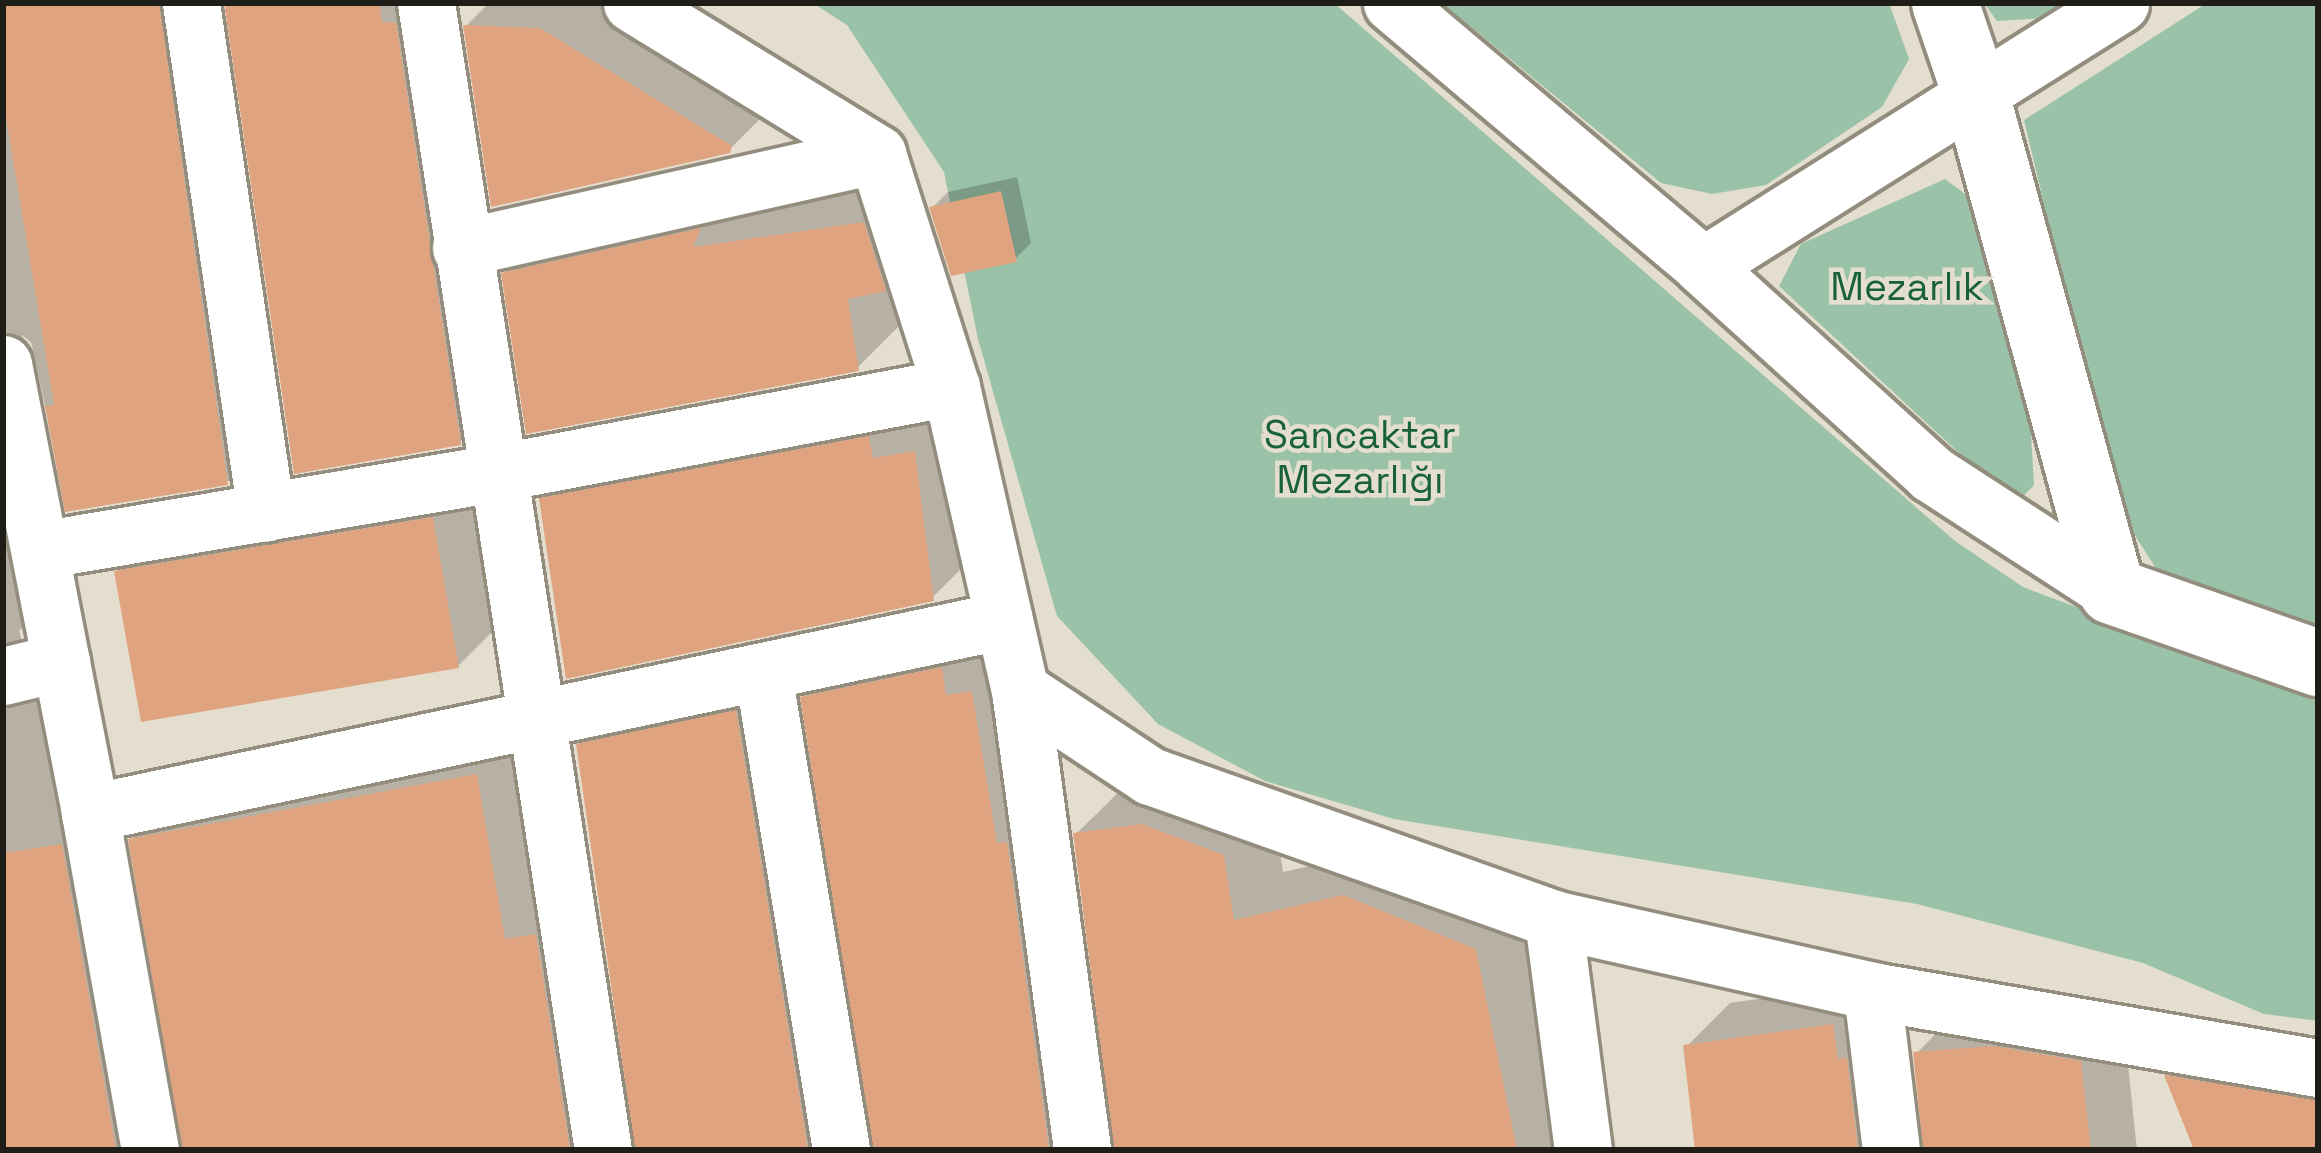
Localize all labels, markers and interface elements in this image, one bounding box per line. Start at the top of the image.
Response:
park label: Mezarlık [1830,264,1984,310]
park label: Sancaktar Mezarlığı [1264,413,1456,504]

